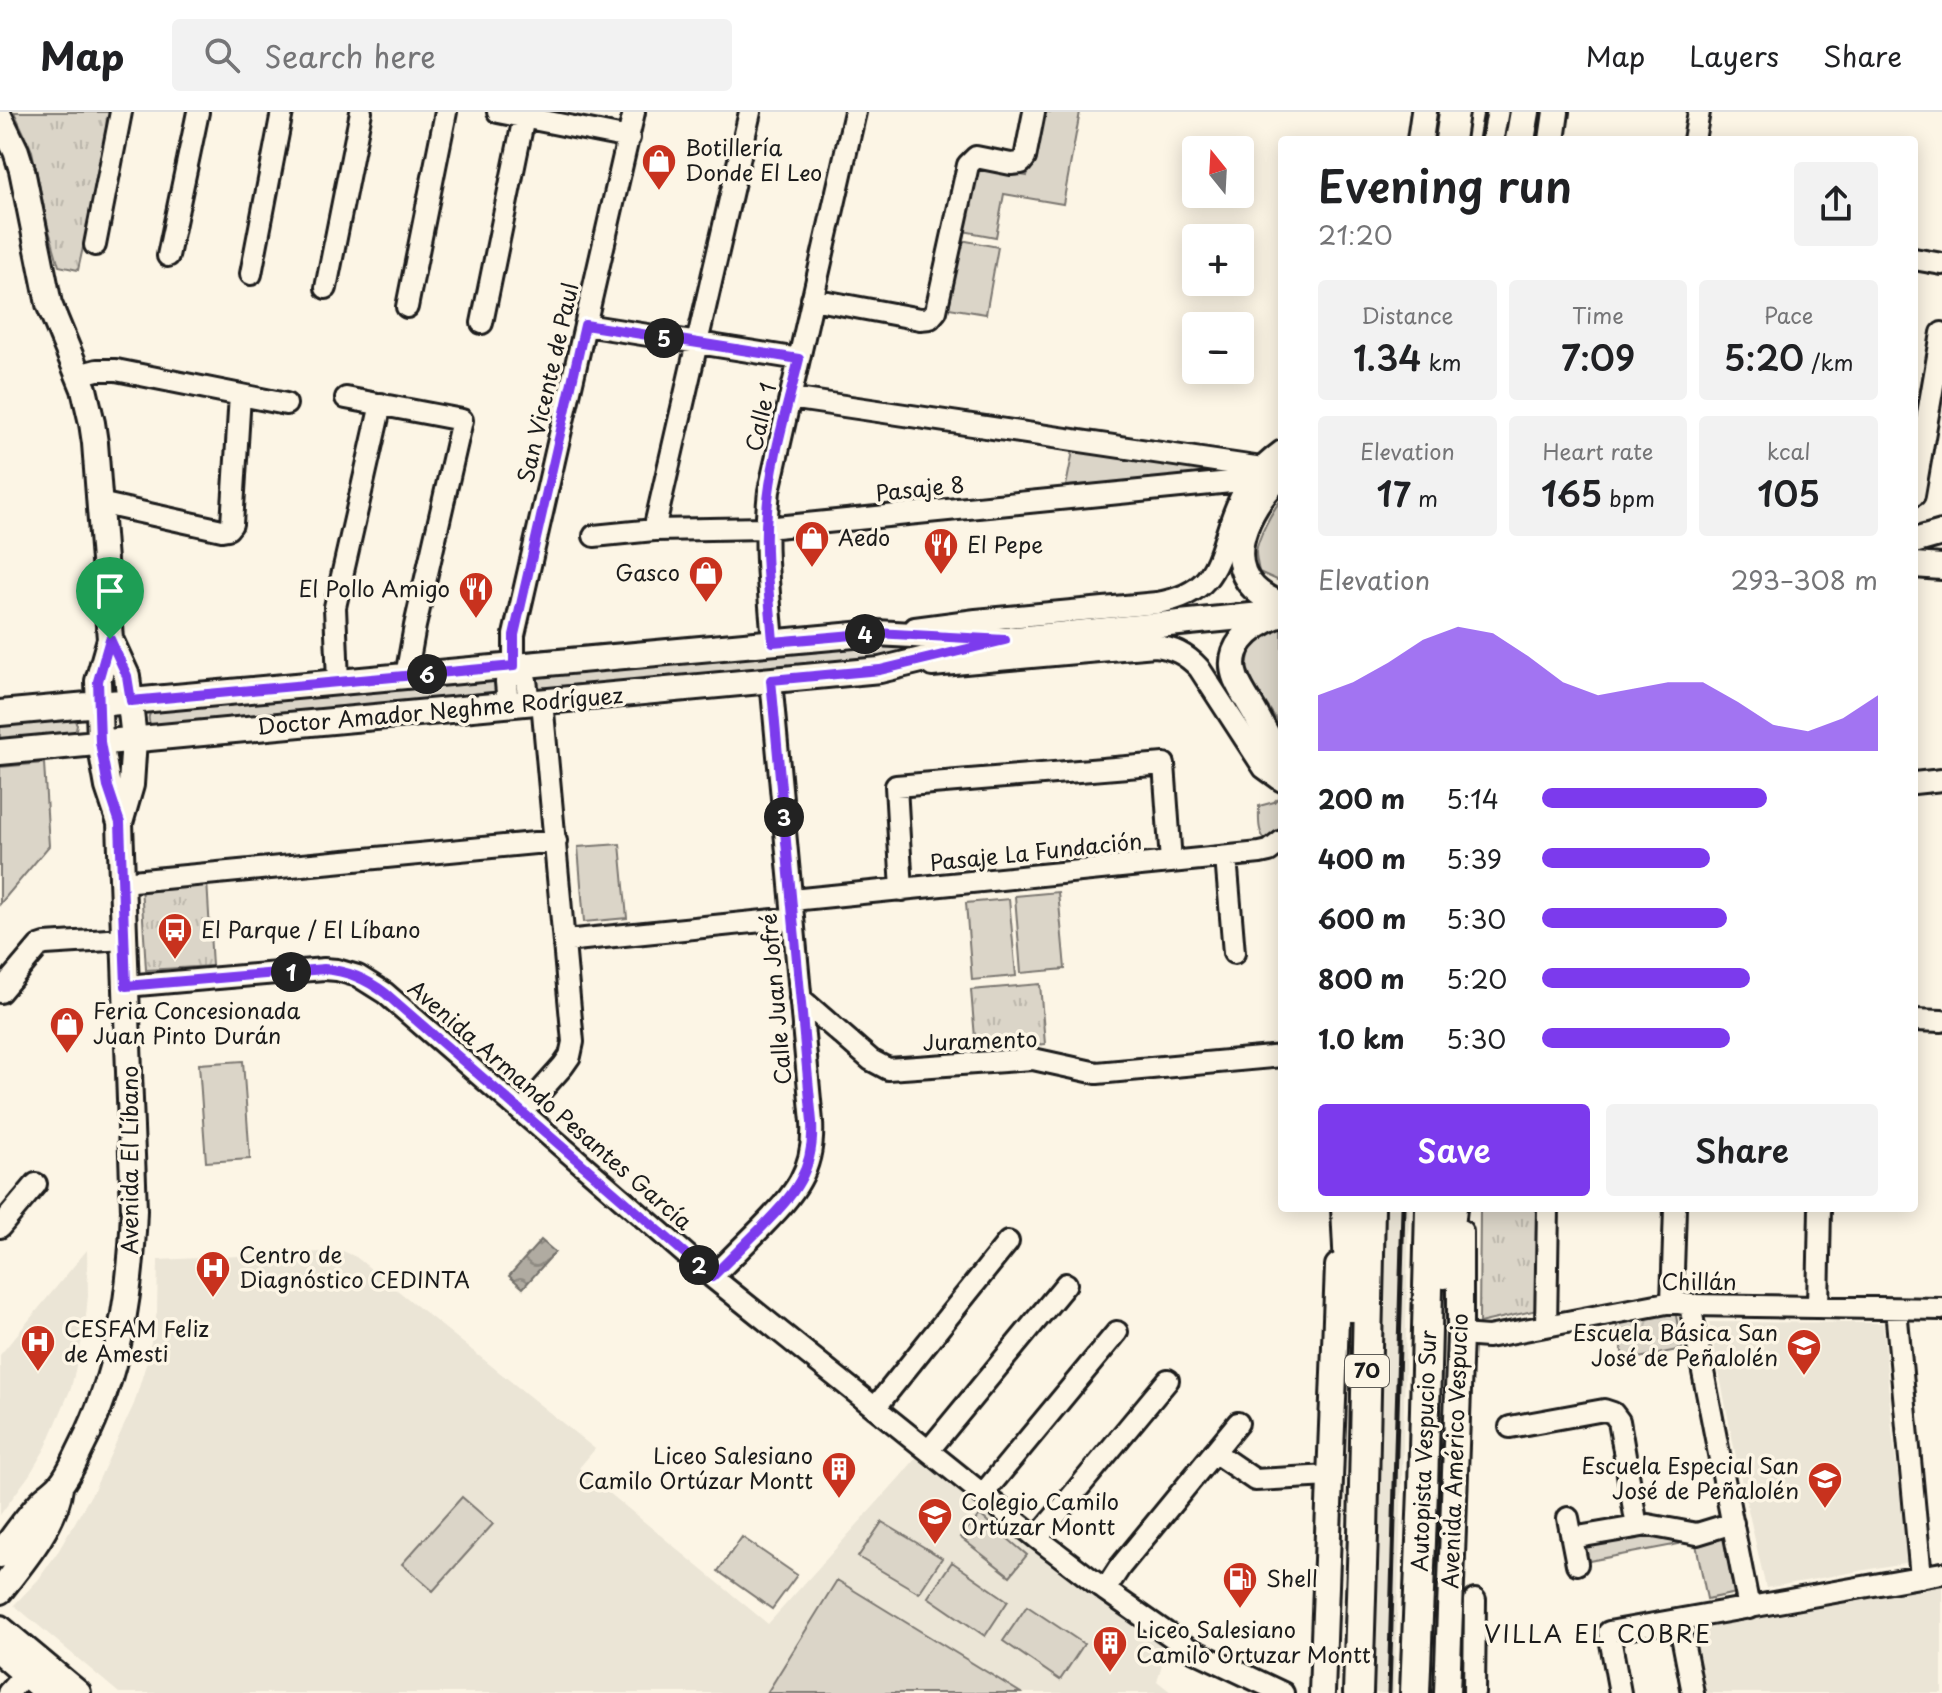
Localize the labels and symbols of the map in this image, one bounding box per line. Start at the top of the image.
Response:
place label: Botillería Donde El Leo [685,130,822,188]
north arrow [1182,136,1254,208]
shop icon: Botillería Donde El Leo [640,142,678,192]
street label: San Vicente de Paul [507,279,586,486]
pin: 5 [644,318,684,358]
street label: Calle 1 [736,379,783,454]
street label: Pasaje 8 [874,466,966,509]
shop icon: Aedo [793,519,831,569]
place label: Aedo [838,520,890,553]
restaurant icon: El Pepe [922,526,960,576]
place label: El Pepe [967,527,1043,560]
shop icon: Gasco [687,554,725,604]
place label: Gasco [615,555,680,588]
pin [76,557,144,639]
restaurant icon: El Pollo Amigo [457,570,495,620]
place label: El Pollo Amigo [298,571,450,604]
pin: 4 [845,614,885,654]
pin: 6 [407,654,447,694]
street label: Doctor Amador Neghme Rodríguez [256,677,624,742]
pin: 3 [764,797,804,837]
street label: Pasaje La Fundación [928,823,1144,878]
bus stop icon: El Parque / El Líbano [156,911,194,961]
place label: El Parque / El Líbano [201,912,421,945]
street label: Calle Juan Jofré [751,912,798,1086]
pin: 1 [271,952,311,992]
street label: Avenida Armando Pesantes García [402,971,701,1237]
place label: Feria Concesionada Juan Pinto Durán [93,993,300,1051]
shop icon: Feria Concesionada Juan Pinto Durán [48,1005,86,1055]
street label: Juramento [922,1021,1038,1058]
street label: Avenida El Líbano [112,1066,145,1254]
place label: Centro de Diagnóstico CEDINTA [239,1237,470,1295]
pin: 2 [679,1245,719,1285]
hospital icon: Centro de Diagnóstico CEDINTA [194,1249,232,1299]
street label: Chillán [1662,1264,1736,1297]
place label: CESFAM Feliz de Amesti [64,1311,209,1369]
street label: Avenida Américo Vespucio [1432,1313,1475,1589]
place label: Escuela Básica San José de Peñalolén [1573,1315,1778,1373]
hospital icon: CESFAM Feliz de Amesti [19,1323,57,1373]
school or university icon: Escuela Básica San José de Peñalolén [1785,1327,1823,1377]
street label: Autopista Vespucio Sur [1402,1329,1443,1572]
road number: 70 [1345,1355,1389,1387]
place label: Liceo Salesiano Camilo Ortúzar Montt [578,1438,813,1496]
place label: Escuela Especial San José de Peñalolén [1581,1448,1799,1506]
building icon: Liceo Salesiano Camilo Ortúzar Montt [820,1450,858,1500]
school or university icon: Escuela Especial San José de Peñalolén [1806,1460,1844,1510]
place label: Colegio Camilo Ortúzar Montt [961,1484,1119,1542]
school or university icon: Colegio Camilo Ortúzar Montt [916,1496,954,1546]
fuel station icon: Shell [1221,1560,1259,1610]
place label: Shell [1266,1561,1318,1594]
place label: Liceo Salesiano Camilo Ortuzar Montt [1136,1612,1371,1670]
district label: VILLA EL COBRE [1484,1615,1712,1651]
building icon: Liceo Salesiano Camilo Ortuzar Montt [1091,1624,1129,1674]

